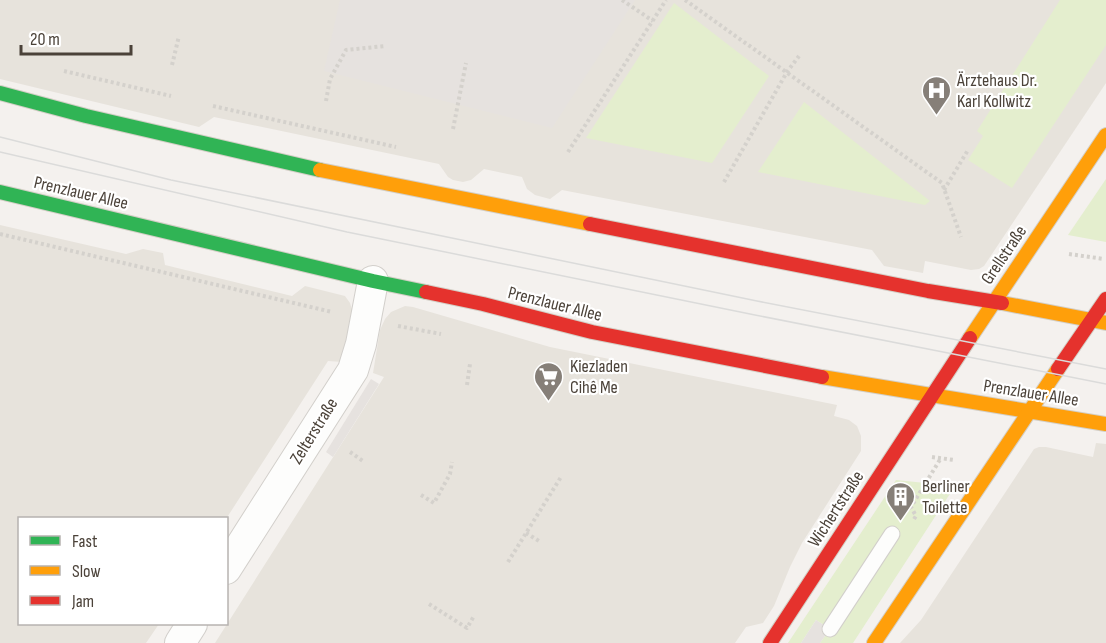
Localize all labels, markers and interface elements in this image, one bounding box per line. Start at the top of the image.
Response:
scale bar [21,18,130,56]
text: 20 m [30,29,60,50]
place label: Ärztehaus Dr. Karl Kollwitz [956,70,1037,112]
hospital icon: Ärztehaus Dr. Karl Kollwitz [920,74,952,116]
street label: Prenzlauer Allee [32,172,130,214]
street label: Grellstraße [977,222,1031,288]
street label: Prenzlauer Allee [506,282,604,326]
place label: Kiezladen Cihê Me [570,356,628,398]
supermarket icon: Kiezladen Cihê Me [533,360,565,402]
street label: Prenzlauer Allee [982,375,1080,411]
street label: Zelterstraße [286,394,342,468]
street label: Wichertstraße [804,467,868,551]
place label: Berliner Toilette [922,476,970,518]
building icon: Berliner Toilette [885,480,917,522]
legend [18,517,228,625]
text: Fast [72,531,98,552]
text: Slow [72,561,101,582]
text: Jam [71,591,94,612]

